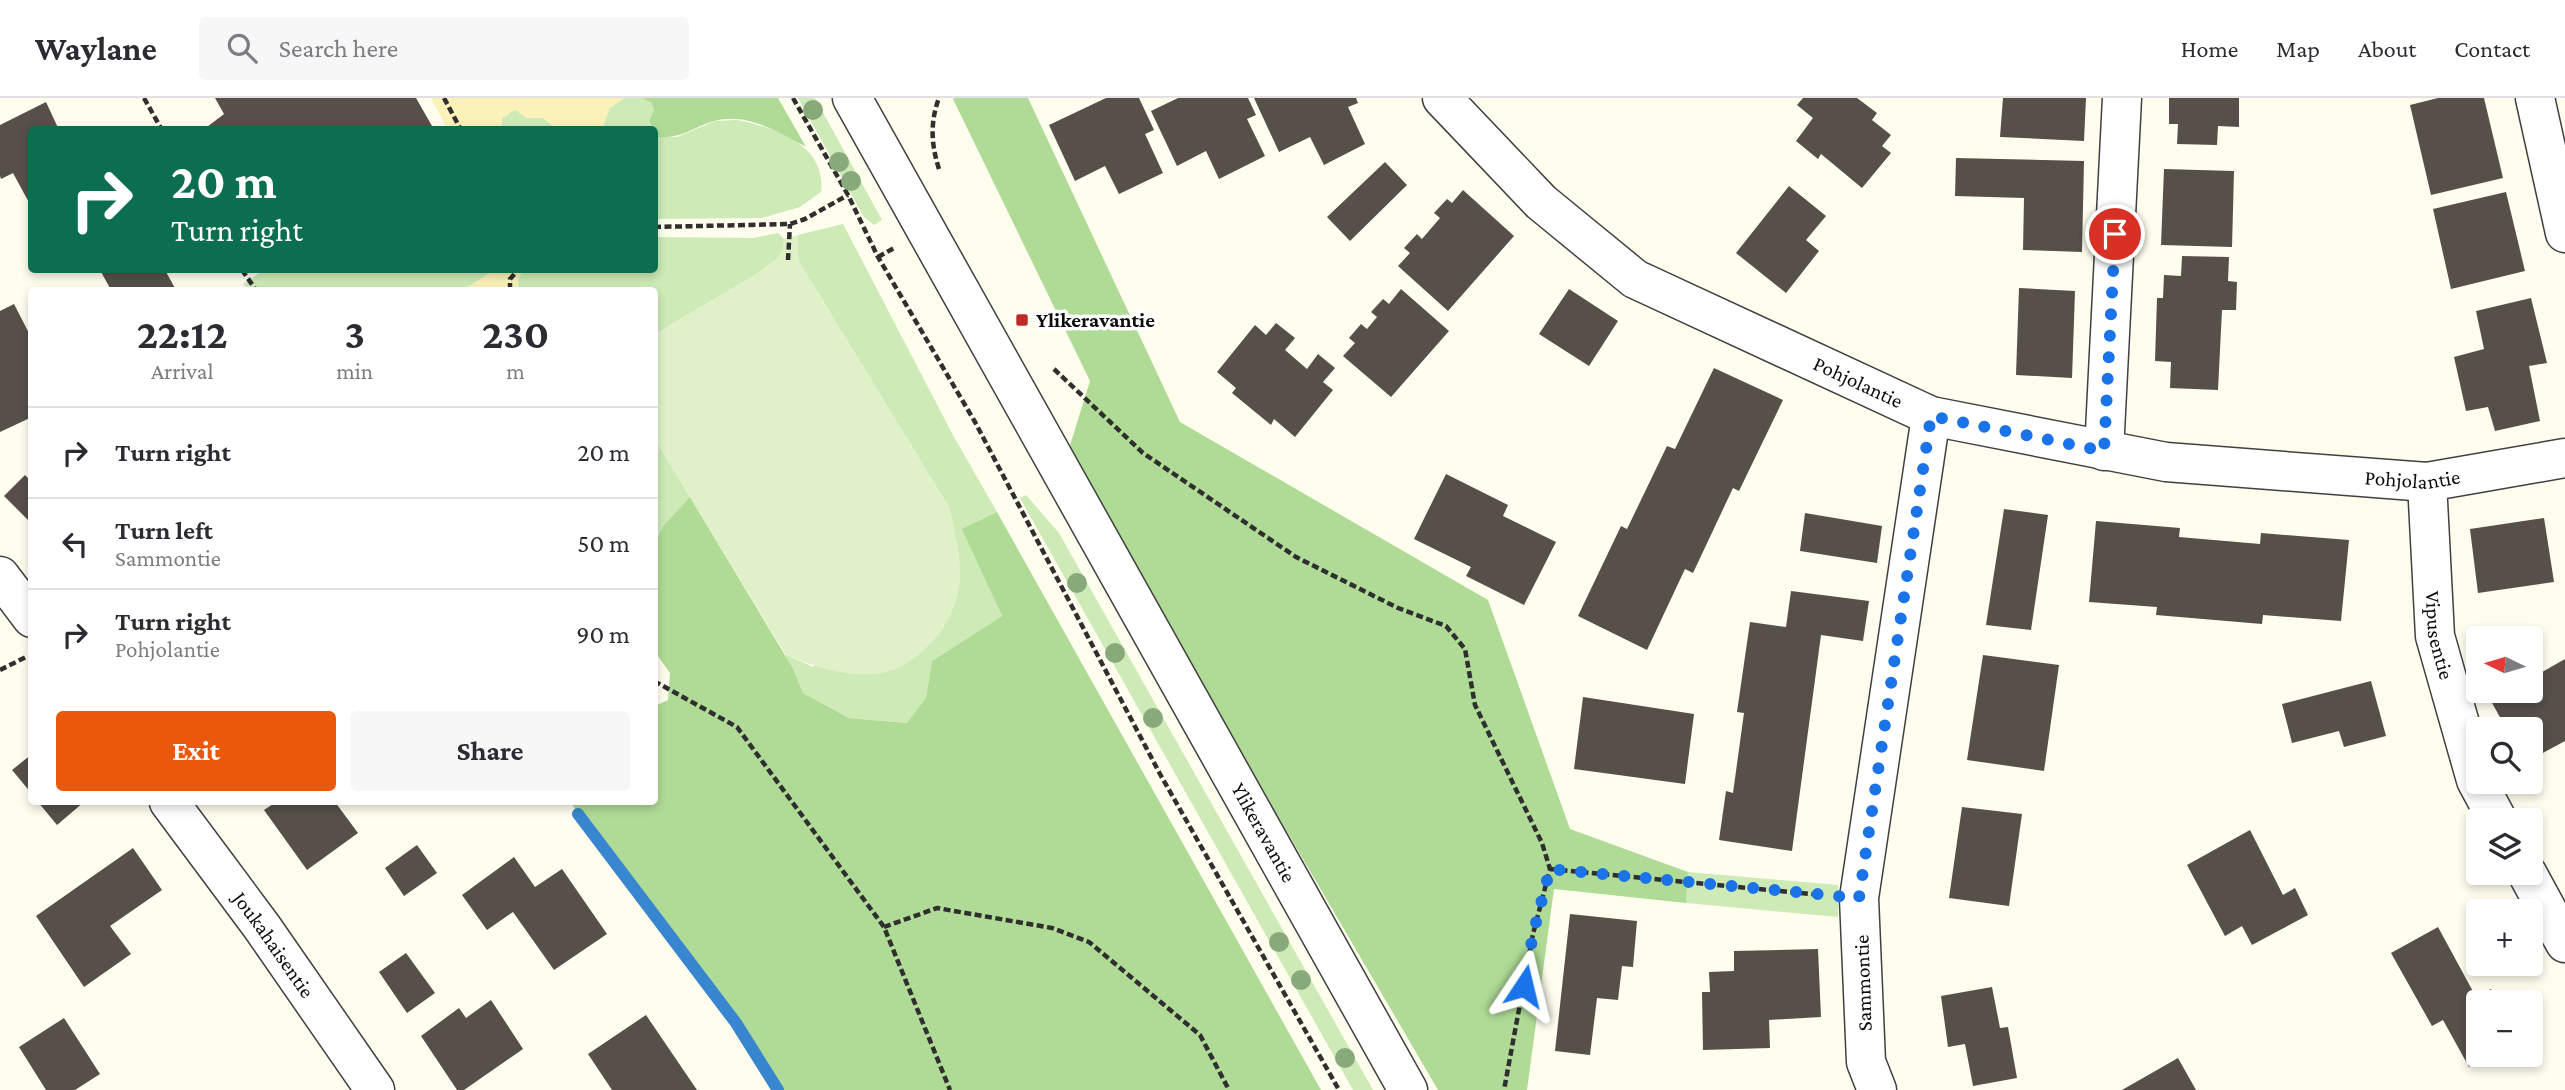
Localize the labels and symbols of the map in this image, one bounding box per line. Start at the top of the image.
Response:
pin [2085,204,2145,264]
place label: Ylikeravantie [1036,308,1155,332]
marker: Ylikeravantie [1014,312,1030,328]
street label: Pohjolantie [1810,351,1907,413]
street label: Pohjolantie [2364,464,2462,494]
street label: Vipusentie [2421,590,2459,682]
north arrow [2466,626,2543,704]
street label: Ylikeravantie [1226,779,1301,886]
street label: Joukahaisentie [227,885,319,1002]
street label: Sammontie [1849,934,1877,1032]
position arrow [1487,949,1561,1023]

